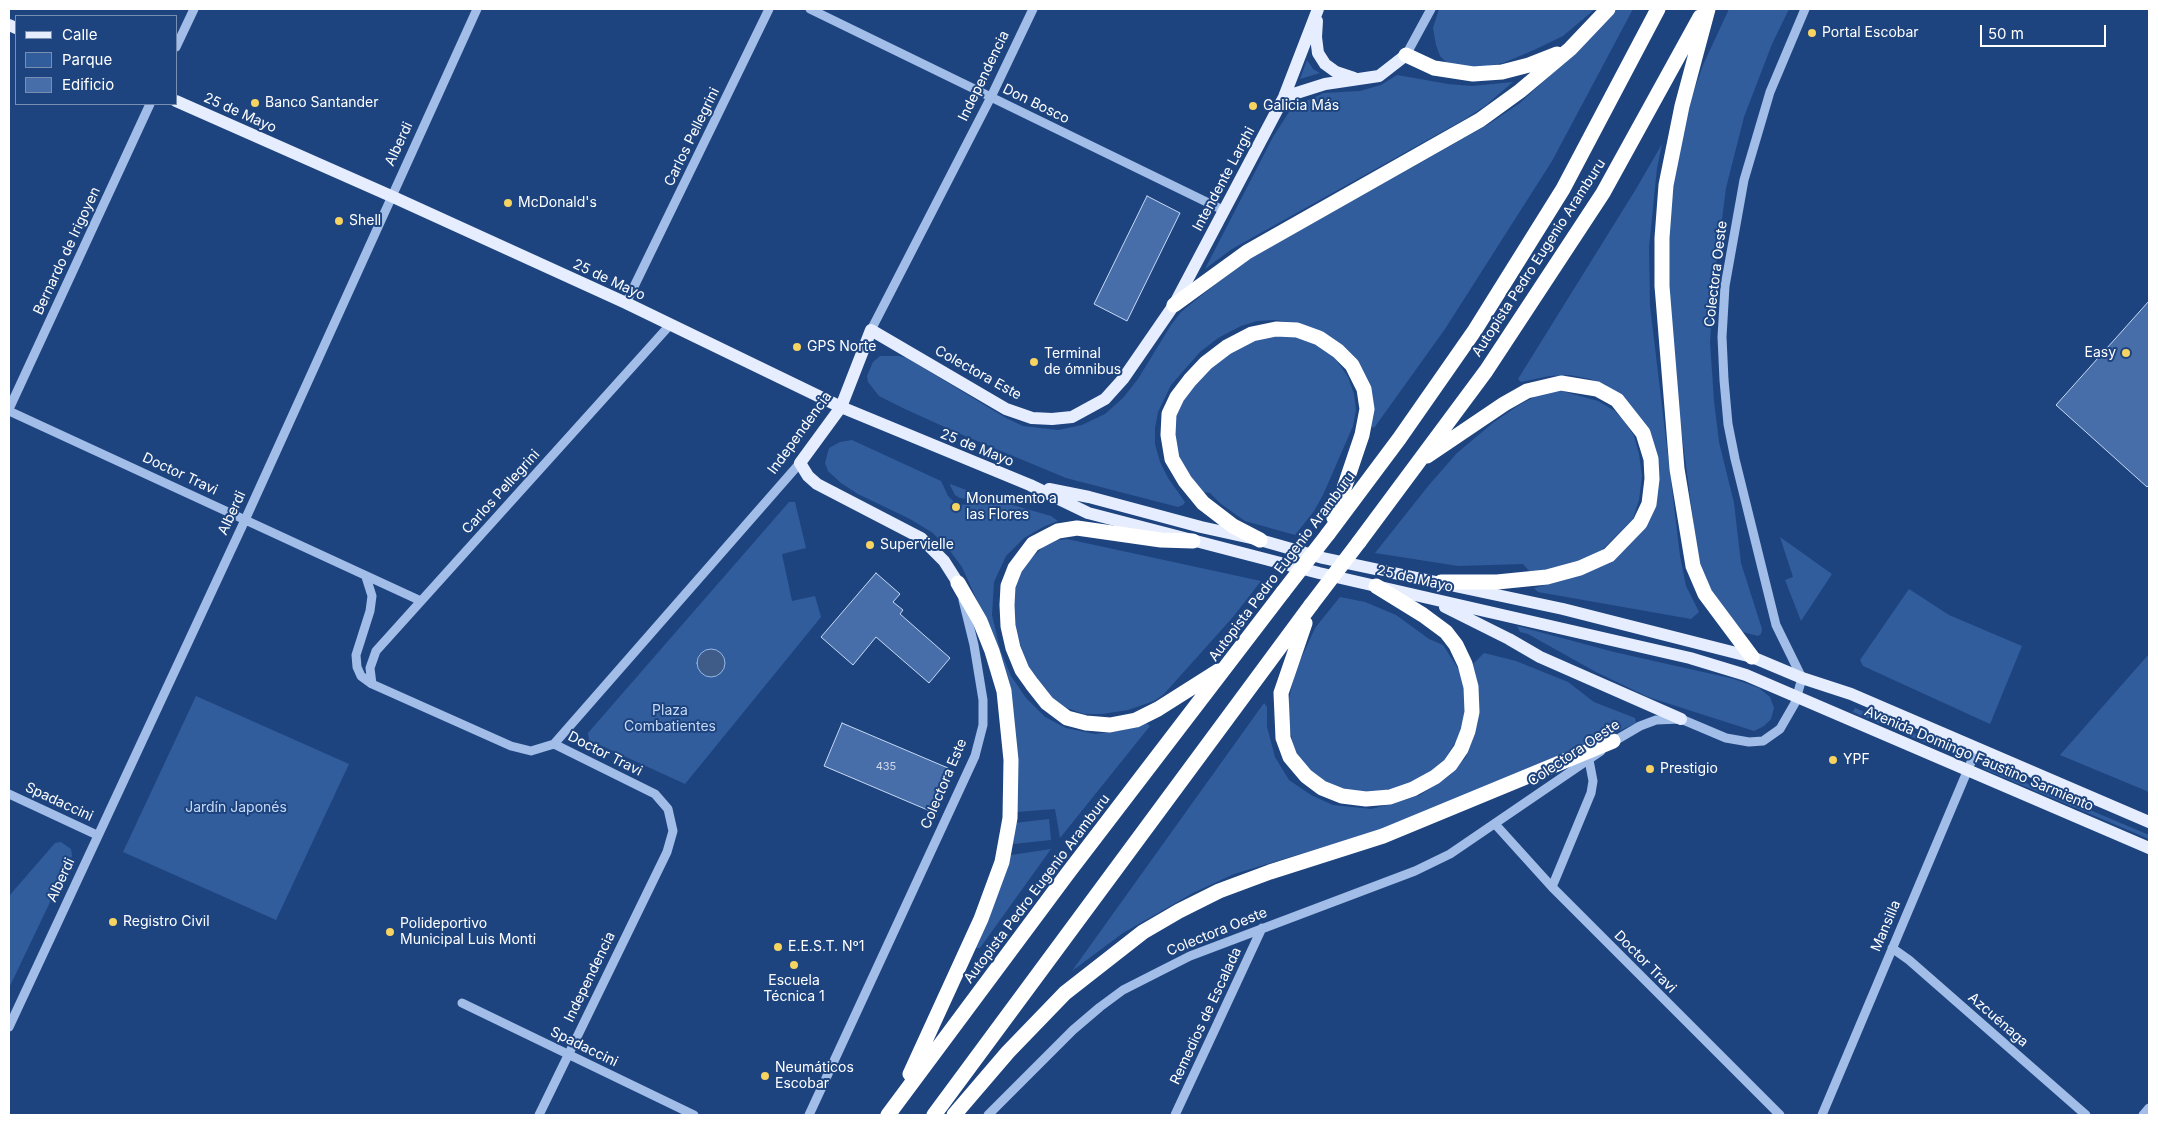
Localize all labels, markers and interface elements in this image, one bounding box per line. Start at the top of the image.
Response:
legend [15,15,178,105]
scale bar [1983,15,2109,47]
text: 50 m [1988,24,2024,43]
text: Calle [62,25,97,44]
place label: Portal Escobar [1822,25,1919,41]
marker: Portal Escobar [1806,27,1818,39]
street label: Independencia [955,28,1013,124]
text: Parque [62,50,112,69]
text: Edificio [62,75,114,94]
street label: Don Bosco [1000,81,1072,127]
street label: Carlos Pellegrini [661,85,723,189]
street label: 25 de Mayo [201,89,279,137]
place label: Banco Santander [265,95,379,111]
marker: Banco Santander [249,97,261,109]
place label: Galicia Más [1263,98,1339,114]
marker: Galicia Más [1247,100,1259,112]
street label: Alberdi [382,119,416,169]
street label: Intendente Larghi [1189,124,1259,234]
street label: Autopista Pedro Eugenio Aramburu [1469,156,1609,360]
street label: Bernardo de Irigoyen [30,184,104,318]
place label: McDonald's [518,195,597,211]
marker: McDonald's [502,197,514,209]
place label: Shell [349,213,381,229]
marker: Shell [333,215,345,227]
street label: Colectora Oeste [1701,220,1731,328]
street label: 25 de Mayo [570,256,648,304]
place label: GPS Norte [807,339,876,355]
marker: GPS Norte [791,341,803,353]
street label: Colectora Este [932,342,1024,404]
place label: Easy [2084,345,2116,361]
place label: Terminal de ómnibus [1044,346,1121,378]
marker: Easy [2120,347,2132,359]
marker: Terminal de ómnibus [1028,356,1040,368]
street label: Independencia [764,388,836,478]
street label: 25 de Mayo [938,426,1016,470]
street label: Carlos Pellegrini [459,446,543,538]
street label: Doctor Travi [140,449,220,499]
street label: Autopista Pedro Eugenio Aramburu [1205,469,1359,665]
street label: Alberdi [215,488,249,538]
place label: Monumento a las Flores [966,491,1057,524]
marker: Monumento a las Flores [950,501,962,513]
place label: Supervielle [880,537,954,553]
marker: Supervielle [864,539,876,551]
street label: 25 de Mayo [1375,562,1455,596]
park label: Plaza Combatientes [624,703,716,736]
street label: Avenida Domingo Faustino Sarmiento [1862,703,2096,815]
street label: Colectora Oeste [1525,716,1623,790]
street label: Doctor Travi [565,728,645,780]
street label: Colectora Este [917,736,971,832]
place label: YPF [1843,752,1870,768]
marker: YPF [1827,754,1839,766]
house number: 435 [876,760,896,774]
place label: Prestigio [1660,761,1718,777]
marker: Prestigio [1644,763,1656,775]
street label: Spadaccini [22,779,96,825]
street label: Autopista Pedro Eugenio Aramburu [960,791,1114,987]
park label: Jardín Japonés [185,800,287,816]
street label: Alberdi [44,855,78,905]
street label: Mansilla [1868,898,1904,954]
street label: Colectora Oeste [1164,904,1270,960]
place label: Registro Civil [123,914,210,930]
marker: Registro Civil [107,916,119,928]
place label: Polideportivo Municipal Luis Monti [400,916,536,949]
marker: Polideportivo Municipal Luis Monti [384,926,396,938]
street label: Doctor Travi [1610,927,1680,997]
street label: Independencia [561,929,619,1025]
place label: E.E.S.T. Nº1 [788,939,865,955]
marker: E.E.S.T. Nº1 [772,941,784,953]
street label: Remedios de Escalada [1167,945,1245,1087]
marker: Escuela Técnica 1 [788,959,800,971]
place label: Escuela Técnica 1 [763,973,825,1006]
street label: Azcuénaga [1964,989,2032,1051]
street label: Spadaccini [547,1023,621,1071]
place label: Neumáticos Escobar [775,1060,854,1092]
marker: Neumáticos Escobar [759,1070,771,1082]

